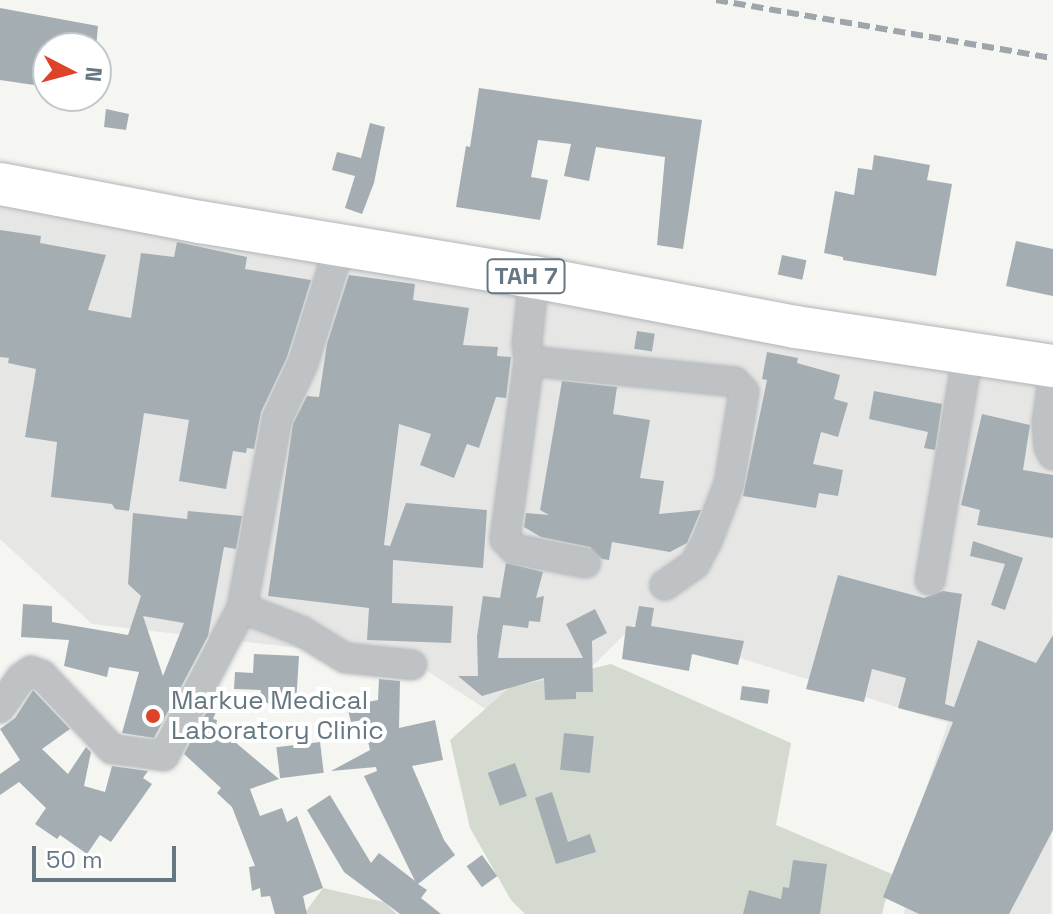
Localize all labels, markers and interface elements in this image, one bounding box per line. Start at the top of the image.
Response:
north arrow [32,32,112,112]
text: N [79,66,109,83]
road number: TAH 7 [486,256,566,296]
place label: Markue Medical Laboratory Clinic [171,685,384,746]
marker: Markue Medical Laboratory Clinic [142,705,164,727]
scale bar [36,830,180,880]
text: 50 m [46,844,103,875]

